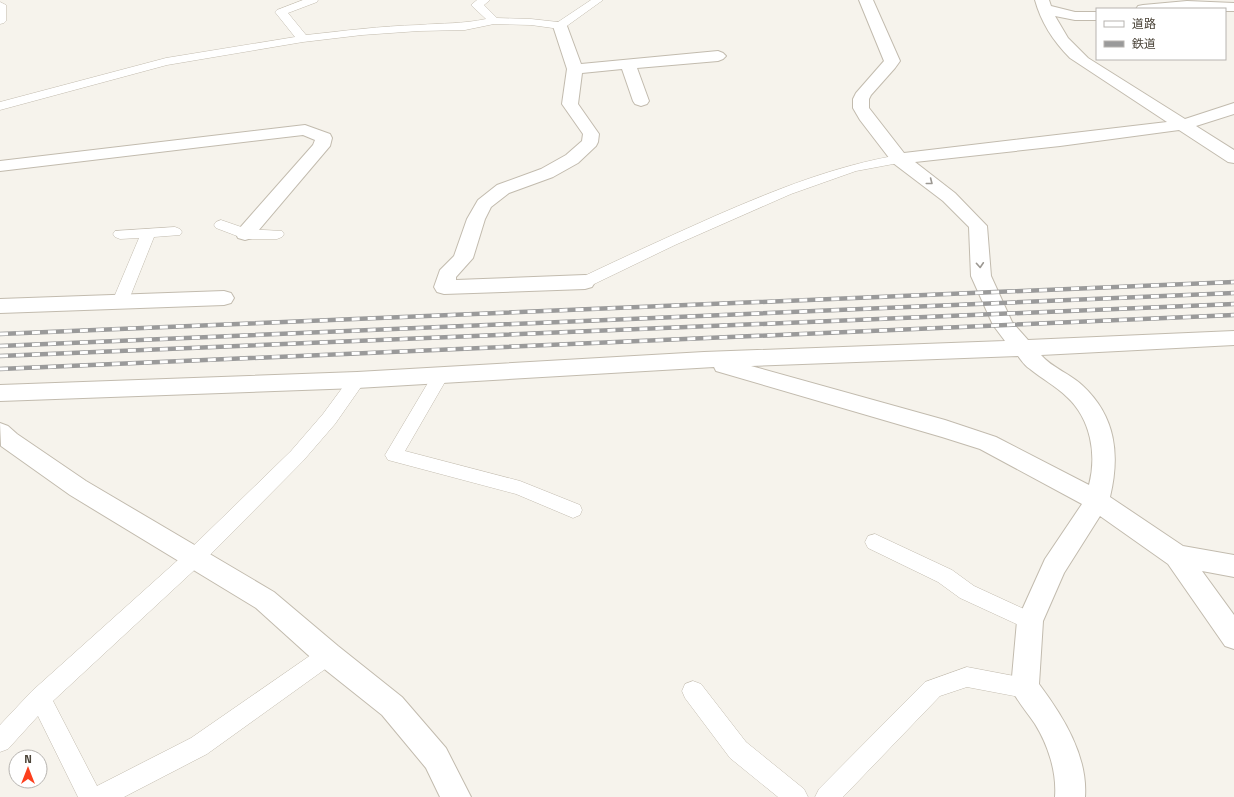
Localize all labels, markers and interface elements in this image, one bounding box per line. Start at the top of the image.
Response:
legend [1096,8,1226,60]
text: 道路 [1132,14,1156,33]
text: 鉄道 [1132,34,1156,53]
one-way arrow [925,178,932,185]
one-way arrow [976,262,985,268]
north arrow [8,749,48,789]
text: N [24,751,32,767]

